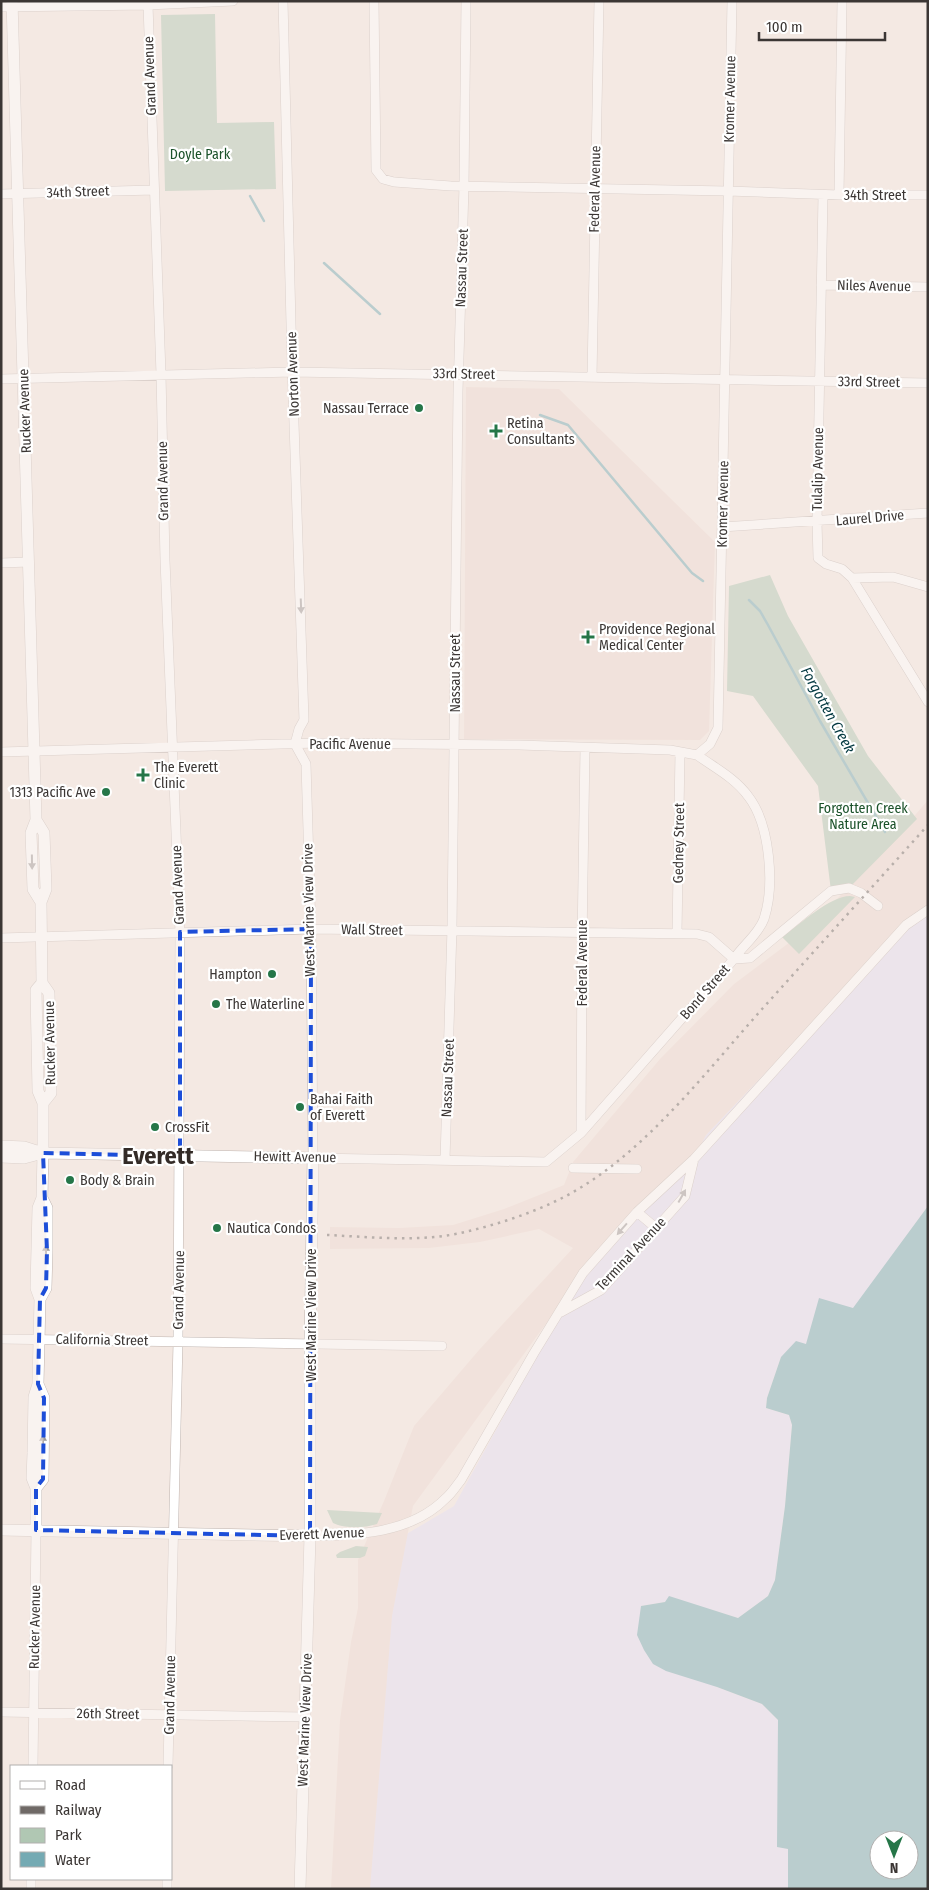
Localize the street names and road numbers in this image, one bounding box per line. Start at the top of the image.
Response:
street label: Grand Avenue [140,36,160,116]
street label: Kromer Avenue [721,55,739,143]
street label: Federal Avenue [586,145,604,233]
street label: 34th Street [46,182,110,202]
street label: 34th Street [844,187,907,204]
street label: Nassau Street [452,228,472,308]
street label: Niles Avenue [837,277,911,295]
street label: Norton Avenue [283,331,303,417]
street label: 33rd Street [433,365,496,383]
street label: Rucker Avenue [15,368,35,454]
street label: 33rd Street [838,373,901,391]
street label: Tulalip Avenue [809,427,827,511]
street label: Grand Avenue [154,441,172,521]
street label: Kromer Avenue [714,460,732,548]
street label: Laurel Drive [835,507,905,529]
street label: Nassau Street [447,633,464,712]
street label: Pacific Avenue [309,736,391,753]
street label: Gedney Street [670,802,688,883]
street label: West Marine View Drive [299,843,319,977]
street label: Grand Avenue [168,845,188,925]
street label: Federal Avenue [574,919,591,1007]
street label: Wall Street [341,921,404,939]
street label: Bond Street [676,961,734,1023]
street label: Rucker Avenue [41,1001,59,1085]
street label: Nassau Street [438,1038,458,1118]
street label: Hewitt Avenue [254,1148,337,1166]
street label: Terminal Avenue [592,1213,670,1295]
street label: West Marine View Drive [303,1248,320,1382]
street label: Grand Avenue [170,1250,188,1330]
street label: California Street [55,1331,149,1349]
street label: Everett Avenue [279,1524,365,1544]
street label: Rucker Avenue [26,1585,44,1669]
street label: West Marine View Drive [294,1653,316,1787]
street label: Grand Avenue [161,1655,179,1735]
street label: 26th Street [76,1705,140,1723]

